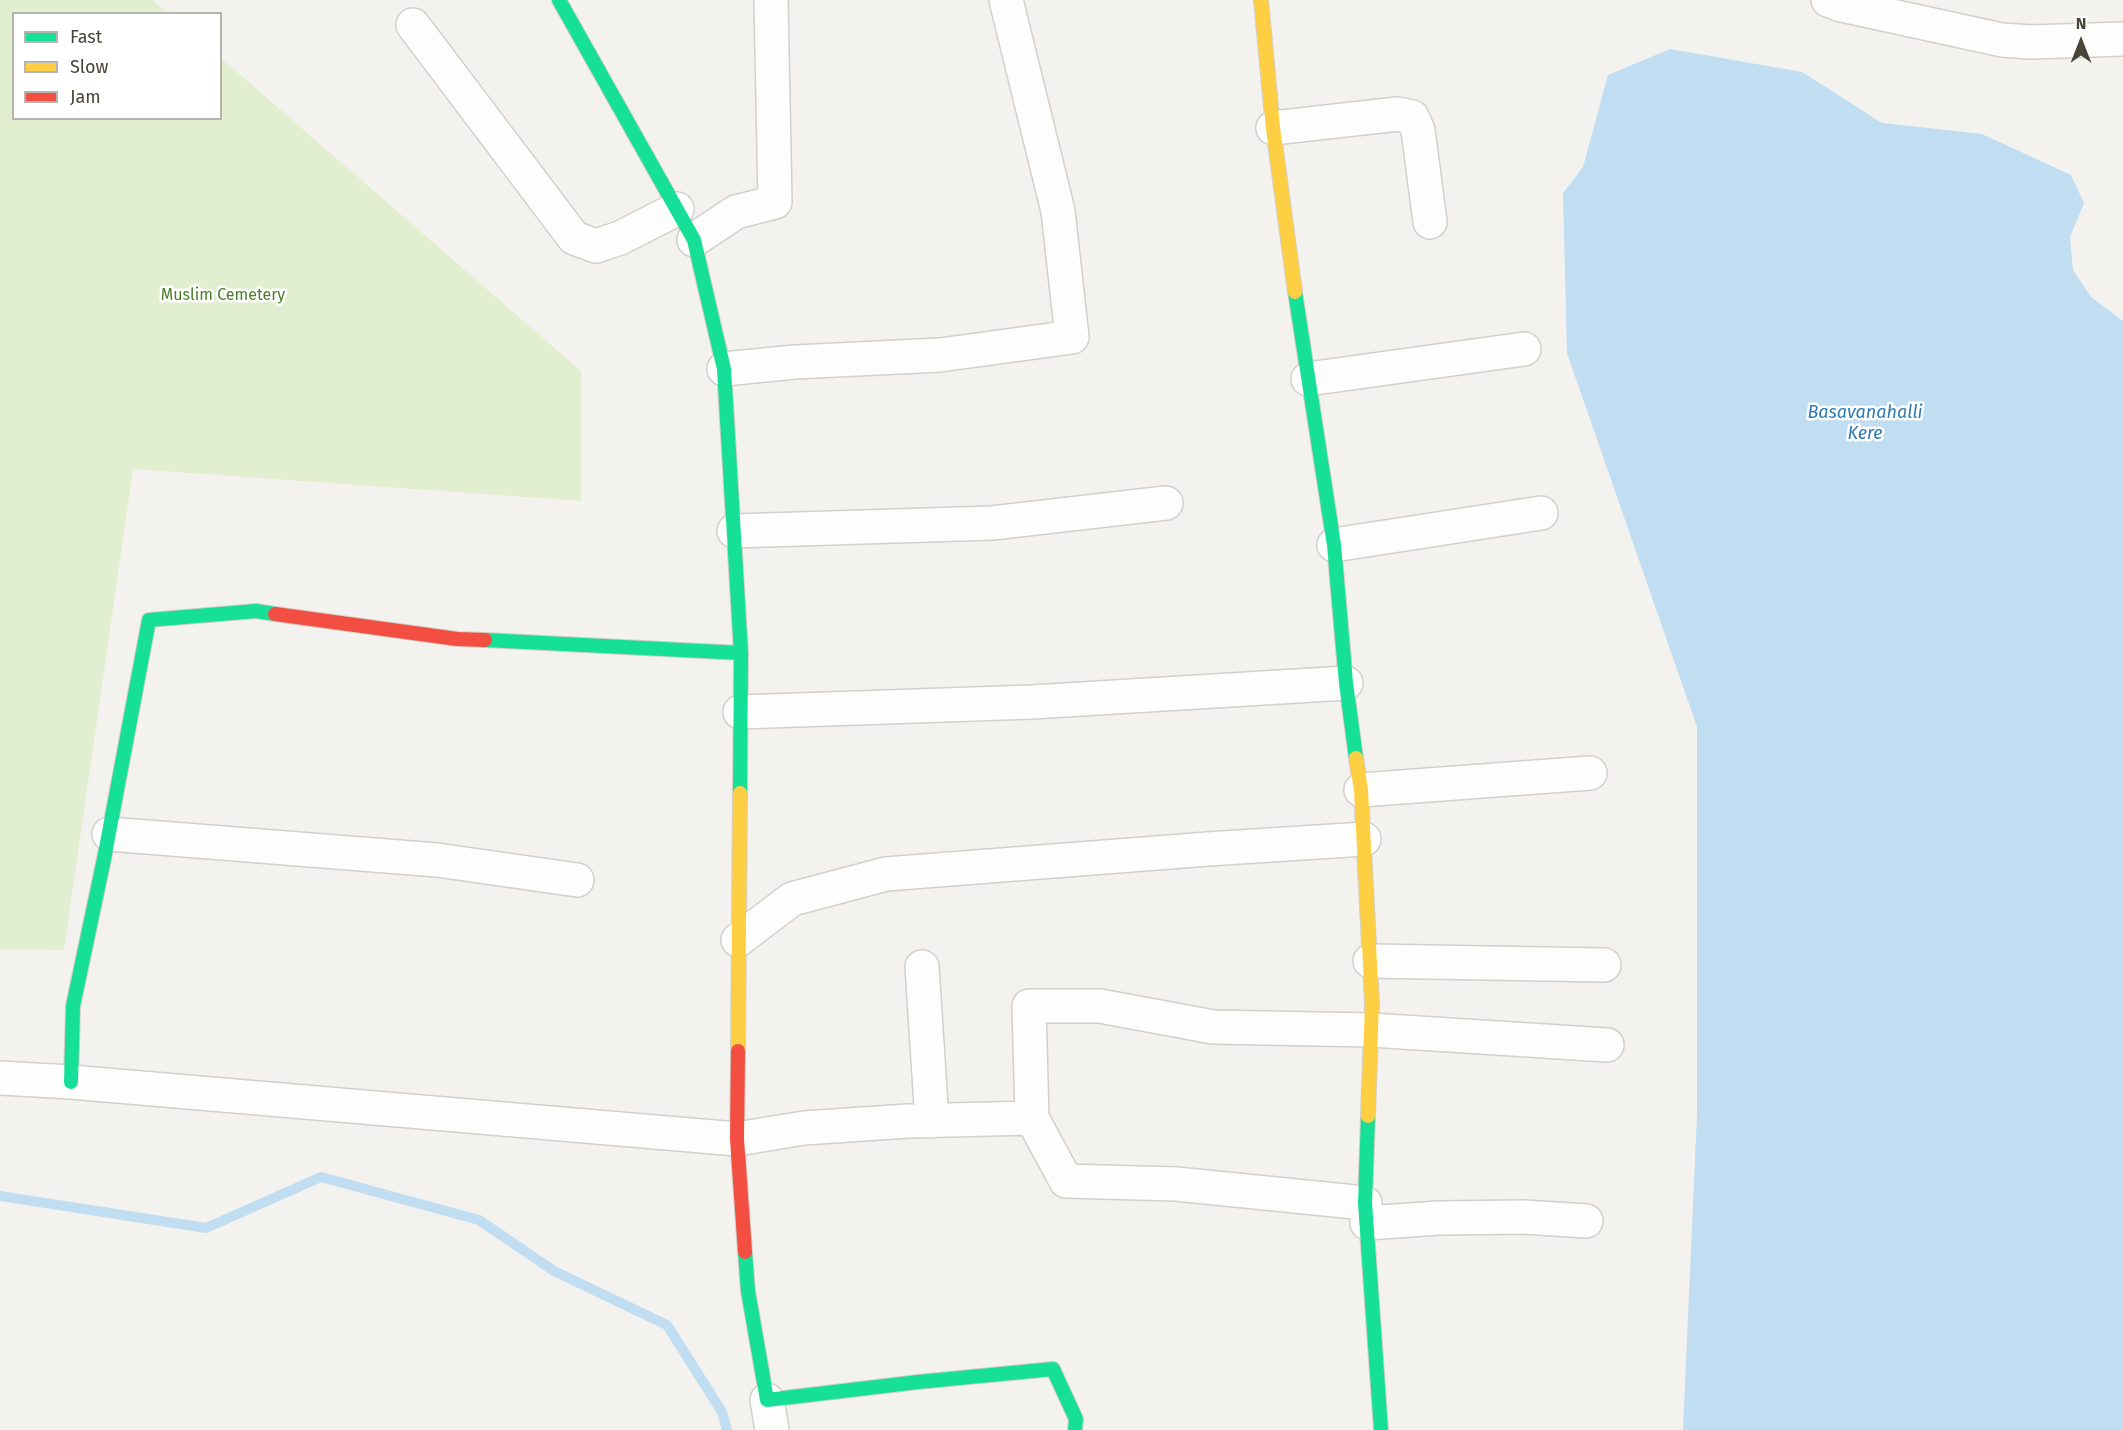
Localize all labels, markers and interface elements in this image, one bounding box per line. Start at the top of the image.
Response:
legend [12,12,222,120]
north arrow [2051,12,2111,72]
text: N [2076,14,2086,33]
text: Fast [70,26,102,48]
text: Slow [70,56,108,78]
text: Jam [70,86,101,108]
park label: Muslim Cemetery [161,286,285,306]
water label: Basavanahalli Kere [1807,402,1923,444]

